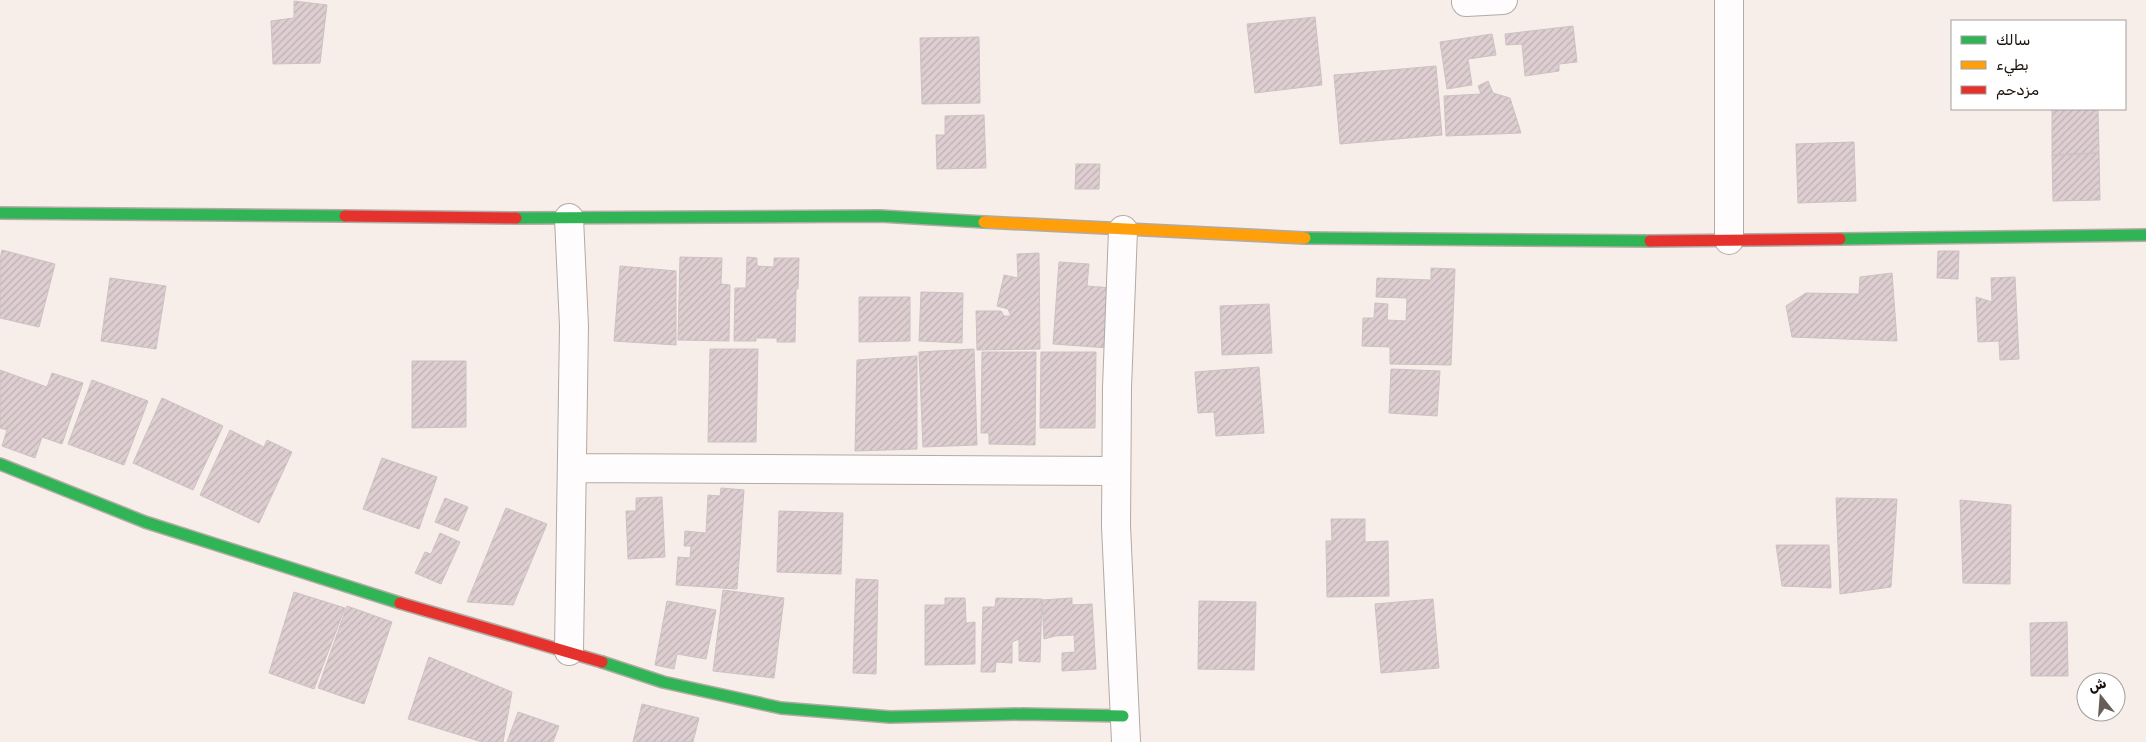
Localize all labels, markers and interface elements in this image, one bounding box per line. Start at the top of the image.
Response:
legend [1951,20,2126,110]
text: سالك [1996,31,2031,49]
text: بطيء [1996,56,2029,77]
text: مزدحم [1996,81,2039,100]
north arrow [2076,672,2126,722]
text: ش [2086,674,2109,696]

